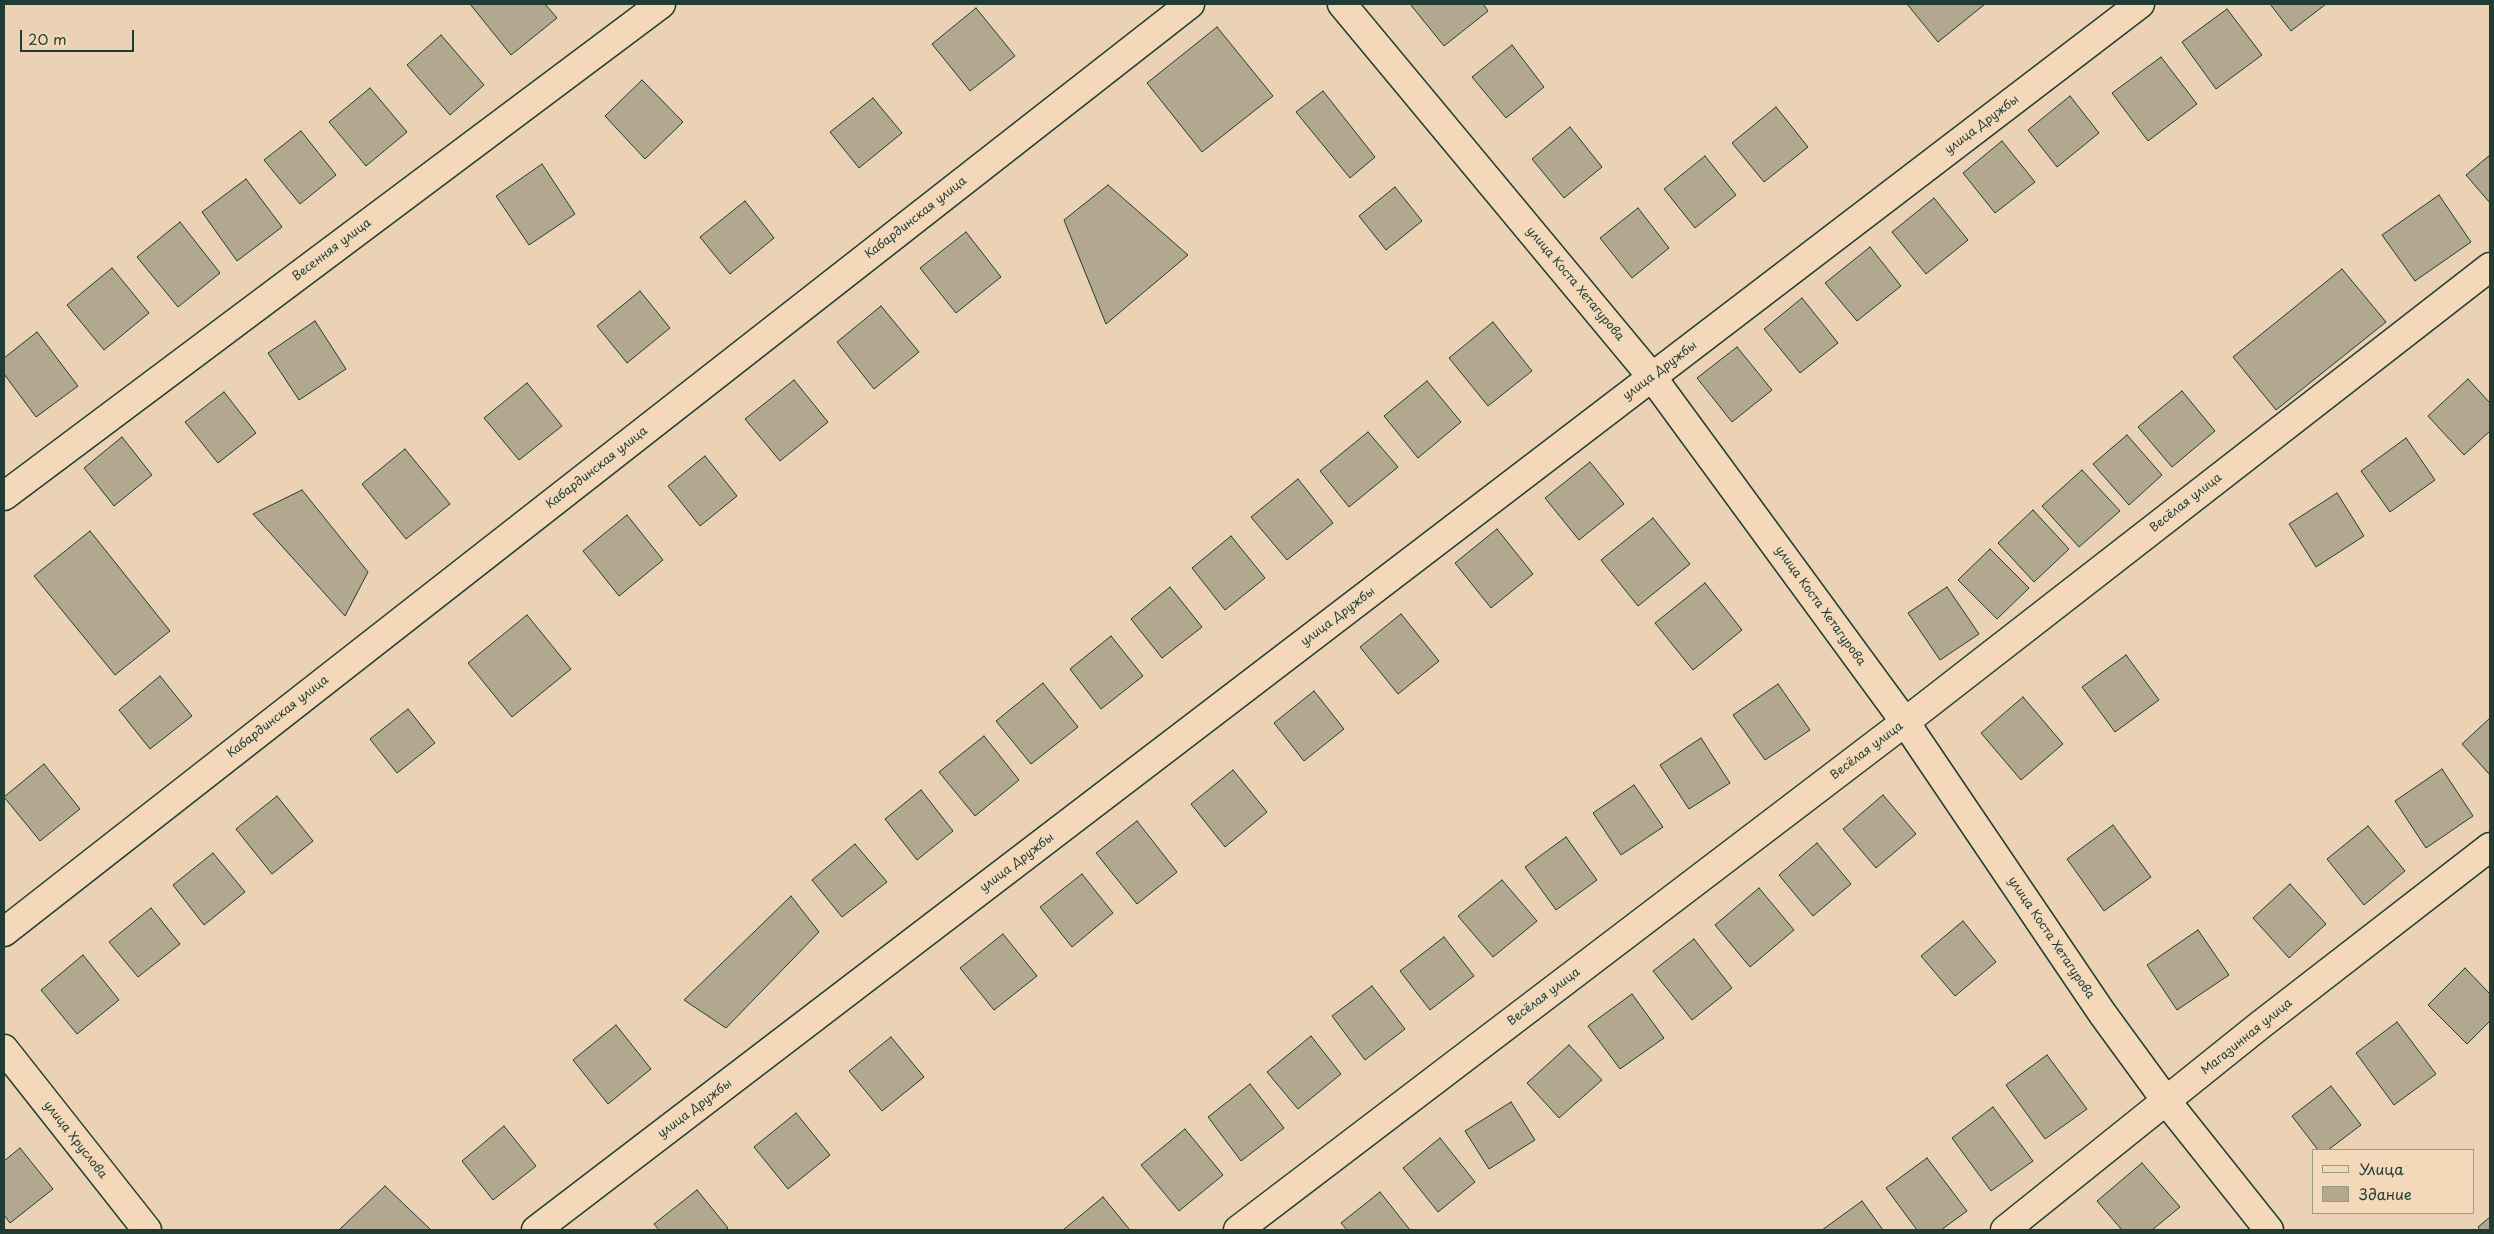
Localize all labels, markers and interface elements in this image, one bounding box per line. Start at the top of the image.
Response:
scale bar [22,20,136,52]
text: 20 m [28,27,67,50]
street label: улица Дружбы [1942,93,2022,157]
street label: Кабардинская улица [862,174,970,262]
street label: Весенняя улица [290,216,374,284]
street label: улица Коста Хетагурова [1523,224,1627,344]
street label: улица Дружбы [1620,339,1700,403]
street label: Кабардинская улица [543,424,651,512]
street label: Весёлая улица [2147,470,2225,536]
street label: улица Коста Хетагурова [1772,543,1868,669]
street label: улица Дружбы [1298,585,1378,649]
street label: Кабардинская улица [224,673,332,761]
street label: Весёлая улица [1828,719,1906,783]
street label: улица Дружбы [977,831,1057,895]
street label: улица Коста Хетагурова [2005,874,2097,1002]
street label: Весёлая улица [1505,965,1583,1029]
street label: Магазинная улица [2199,996,2295,1078]
street label: улица Дружбы [655,1077,735,1141]
street label: улица Хруслова [40,1098,110,1182]
legend [2312,1149,2474,1214]
text: Улица [2359,1157,2404,1180]
text: Здание [2359,1182,2412,1205]

